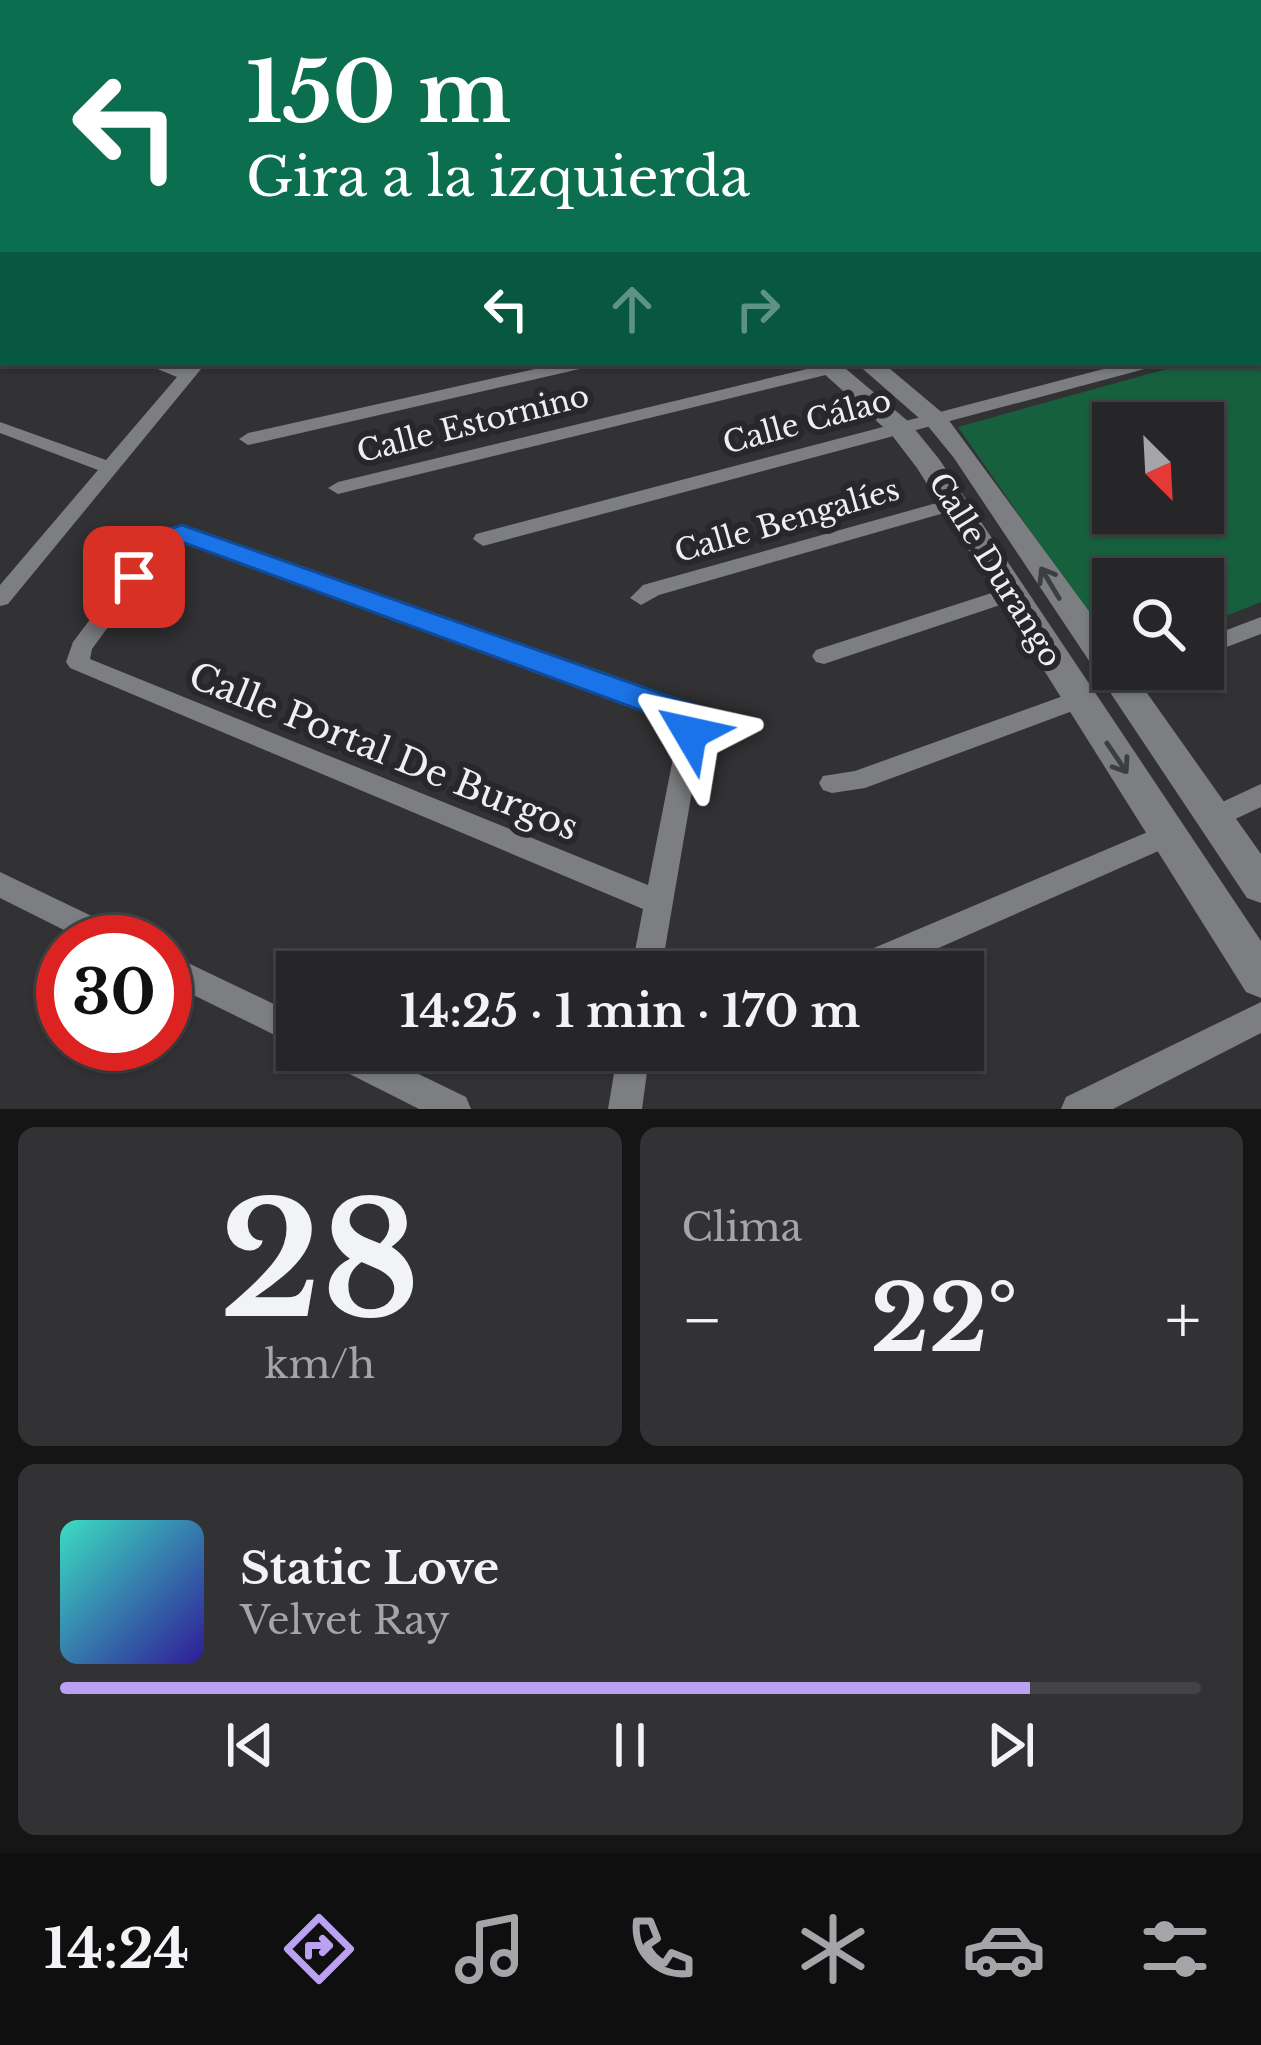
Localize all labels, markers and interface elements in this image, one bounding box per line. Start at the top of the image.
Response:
text: 150 m [246,41,511,145]
icon: left [48,48,204,204]
text: Gira a la izquierda [246,144,750,211]
icon: left [473,276,539,342]
icon: ahead [599,276,665,342]
icon: right [725,276,791,342]
street label: Calle Estornino [353,377,593,470]
street label: Calle Cálao [719,381,895,462]
north arrow [1092,402,1224,534]
map controls [1092,402,1224,690]
street label: Calle Durango [921,466,1070,674]
street label: Calle Bengalíes [670,471,904,570]
pin [83,526,185,628]
icon: arrive [101,544,167,610]
button: search [1092,558,1224,690]
one-way arrow [1038,566,1062,601]
street label: Calle Portal De Burgos [183,653,585,850]
position arrow [627,670,753,796]
one-way arrow [1104,741,1129,774]
speed limit sign: 30 [36,915,192,1071]
text: 14:25 · 1 min · 170 m [400,983,860,1039]
text: 28 [219,1165,420,1358]
text: Clima [682,1203,802,1252]
text: 22° [870,1264,1018,1375]
text: − [682,1279,723,1361]
text: + [1165,1279,1201,1361]
text: km/h [264,1340,375,1389]
text: Static Love [240,1540,499,1596]
text: Velvet Ray [240,1596,450,1645]
icon: previous [217,1712,283,1778]
icon: pause [597,1712,663,1778]
icon: next [978,1712,1044,1778]
icon: directions [277,1907,361,1991]
icon: music [448,1907,532,1991]
icon: phone [619,1907,703,1991]
icon: climate [791,1907,875,1991]
icon: car [962,1907,1046,1991]
icon: filters [1133,1907,1217,1991]
text: 14:24 [44,1916,189,1983]

